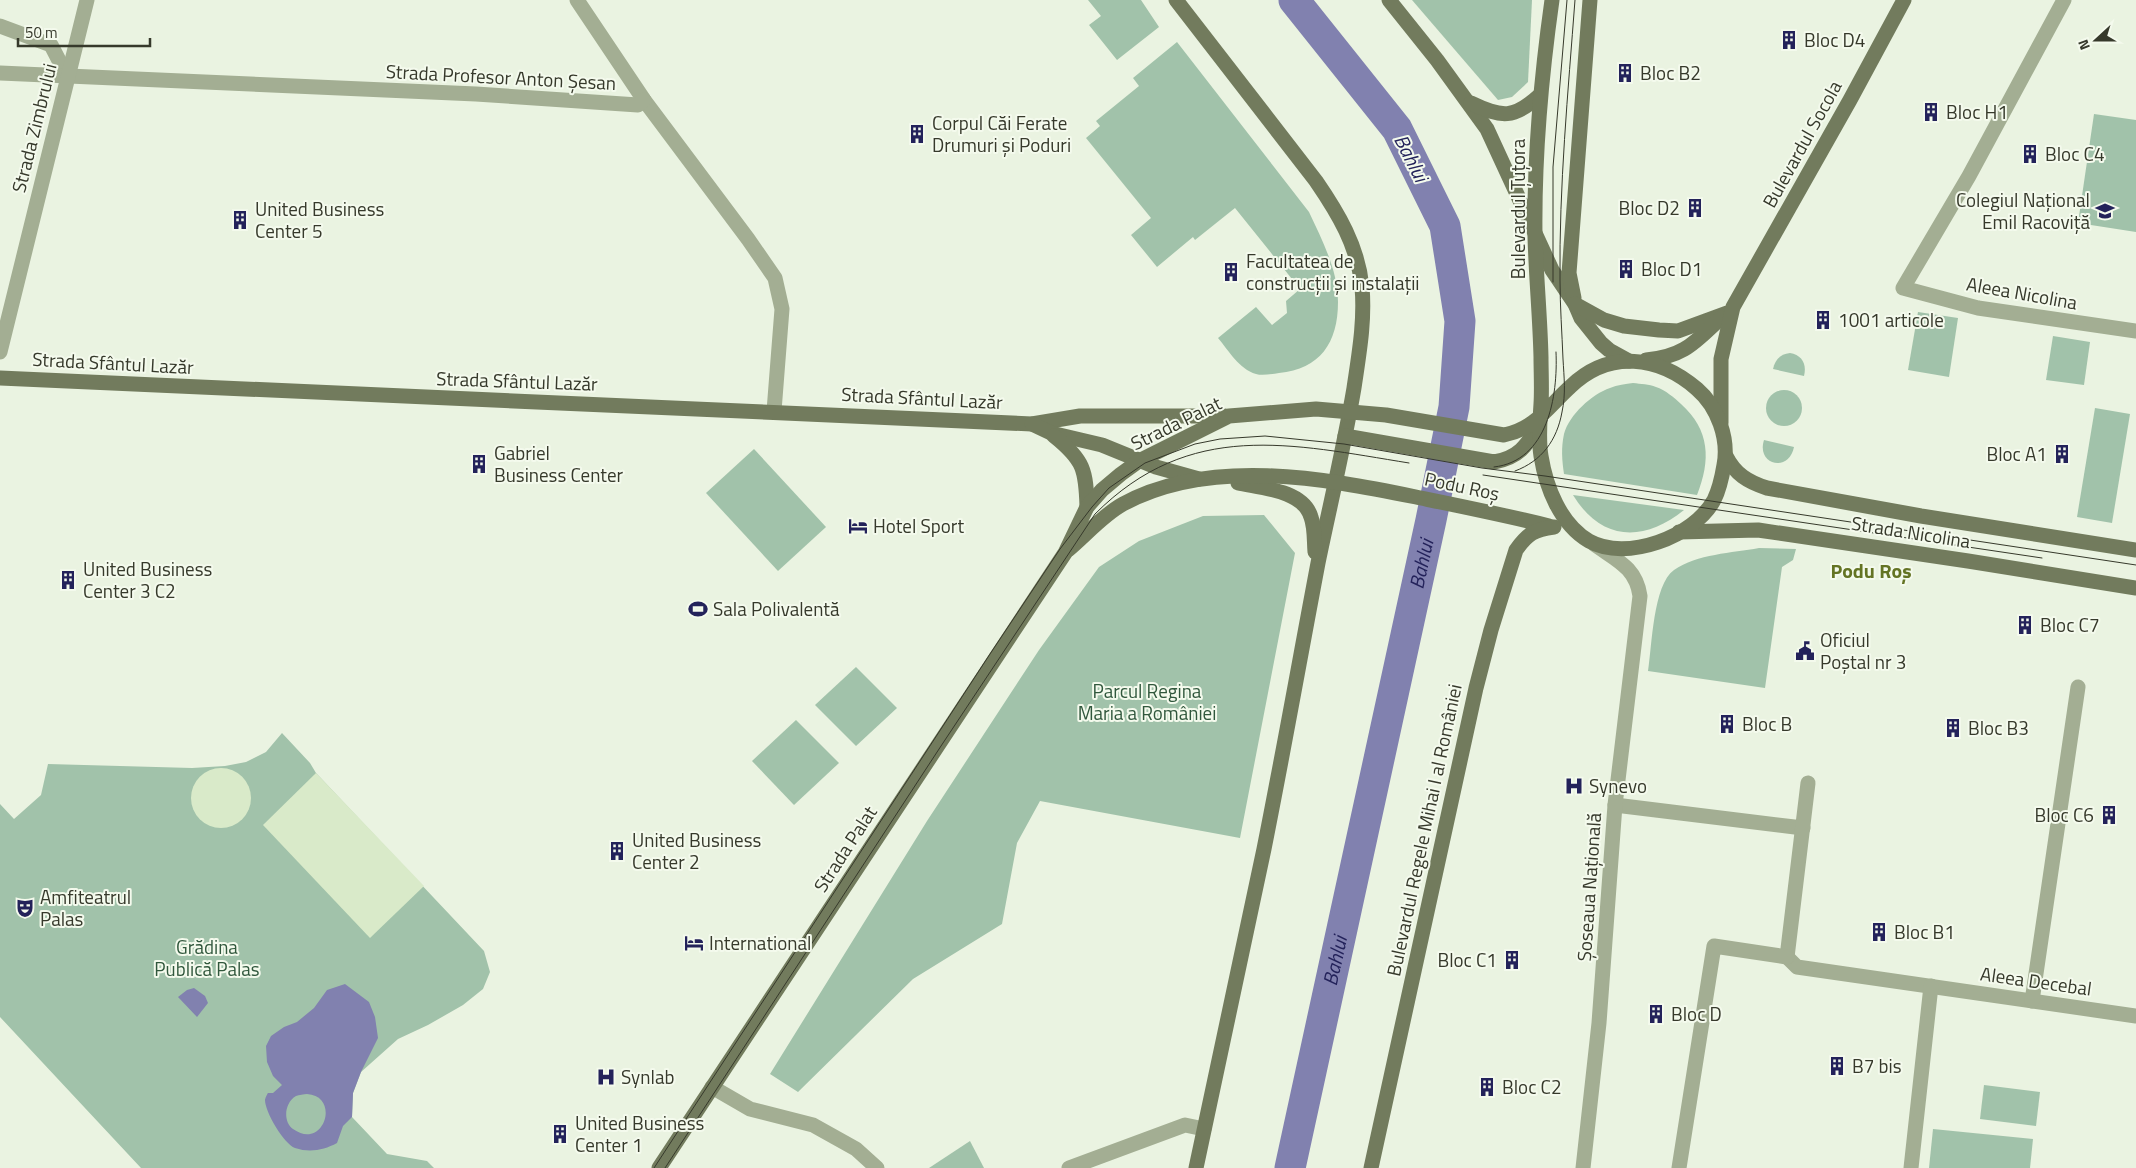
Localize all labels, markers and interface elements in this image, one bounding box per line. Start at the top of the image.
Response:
scale bar [18,15,150,47]
north arrow [2071,15,2121,65]
text: 50 m [25,21,58,44]
place label: Bloc D4 [1804,25,1865,54]
building icon: Bloc D4 [1778,29,1800,51]
text: N [2072,37,2095,53]
street label: Strada Profesor Anton Șesan [385,56,617,97]
place label: Bloc B2 [1640,58,1701,87]
street label: Strada Zimbrului [3,60,64,196]
building icon: Bloc B2 [1614,62,1636,84]
street label: Bulevardul Socola [1755,74,1849,213]
place label: Bloc H1 [1946,97,2008,126]
building icon: Bloc H1 [1920,101,1942,123]
place label: Corpul Căi Ferate Drumuri și Poduri [932,108,1071,159]
building icon: Corpul Căi Ferate Drumuri și Poduri [906,123,928,145]
water label: Bahlui [1386,129,1438,190]
street label: Bulevardul Țuțora [1503,138,1532,279]
place label: Bloc C4 [2045,139,2105,168]
building icon: Bloc C4 [2019,143,2041,165]
place label: Colegiul Național Emil Racoviță [1956,185,2090,236]
place label: Bloc D2 [1619,193,1680,222]
place label: United Business Center 5 [255,194,385,245]
building icon: Bloc D2 [1684,197,1706,219]
school or university icon: Colegiul Național Emil Racoviță [2094,200,2116,222]
building icon: United Business Center 5 [229,209,251,231]
place label: Facultatea de construcții și instalații [1246,246,1420,297]
place label: Bloc D1 [1641,254,1702,283]
building icon: Bloc D1 [1615,258,1637,280]
building icon: Facultatea de construcții și instalații [1220,261,1242,283]
street label: Aleea Nicolina [1964,268,2080,317]
place label: 1001 articole [1838,305,1944,334]
building icon: 1001 articole [1812,309,1834,331]
street label: Strada Sfântul Lazăr [32,344,195,381]
street label: Strada Sfântul Lazăr [436,363,599,398]
street label: Strada Sfântul Lazăr [841,379,1004,416]
street label: Strada Palat [1125,388,1226,457]
place label: Gabriel Business Center [494,438,624,489]
place label: Bloc A1 [1986,439,2047,468]
building icon: Bloc A1 [2051,443,2073,465]
building icon: Gabriel Business Center [468,453,490,475]
street label: Podu Roș [1422,463,1502,508]
street label: Strada Nicolina [1849,508,1973,555]
place label: Hotel Sport [873,511,964,540]
hotel icon: Hotel Sport [847,515,869,537]
water label: Bahlui [1400,534,1442,592]
place label: United Business Center 3 C2 [83,554,213,605]
district label: Podu Roș [1830,555,1912,586]
building icon: United Business Center 3 C2 [57,569,79,591]
place label: Sala Polivalentă [713,594,840,623]
sports icon: Sala Polivalentă [687,598,709,620]
place label: Bloc C7 [2040,610,2100,639]
building icon: Bloc C7 [2014,614,2036,636]
place label: Oficiul Poștal nr 3 [1820,625,1906,676]
public building icon: Oficiul Poștal nr 3 [1794,640,1816,662]
park label: Parcul Regina Maria a României [1078,676,1216,727]
street label: Bulevardul Regele Mihai I al României [1378,681,1469,979]
place label: Bloc B [1742,709,1792,738]
building icon: Bloc B [1716,713,1738,735]
place label: Bloc B3 [1968,713,2029,742]
building icon: Bloc B3 [1942,717,1964,739]
place label: Synevo [1589,771,1647,800]
hospital icon: Synevo [1563,775,1585,797]
street label: Strada Palat [806,800,884,898]
place label: Bloc C6 [2034,800,2094,829]
building icon: Bloc C6 [2098,804,2120,826]
street label: Șoseaua Națională [1569,811,1608,962]
place label: United Business Center 2 [632,825,762,876]
building icon: United Business Center 2 [606,840,628,862]
place label: Amfiteatrul Palas [40,882,131,933]
theatre icon: Amfiteatrul Palas [14,897,36,919]
place label: Bloc B1 [1894,917,1955,946]
building icon: Bloc B1 [1868,921,1890,943]
place label: International [709,928,811,957]
water label: Bahlui [1314,930,1356,988]
park label: Grădina Publică Palas [154,932,260,983]
hotel icon: International [683,932,705,954]
place label: Bloc C1 [1437,945,1497,974]
building icon: Bloc C1 [1501,949,1523,971]
street label: Aleea Decebal [1979,958,2094,1003]
place label: Bloc D [1671,999,1722,1028]
building icon: Bloc D [1645,1003,1667,1025]
place label: B7 bis [1852,1051,1902,1080]
building icon: B7 bis [1826,1055,1848,1077]
place label: Synlab [621,1062,674,1091]
hospital icon: Synlab [595,1066,617,1088]
place label: Bloc C2 [1502,1072,1562,1101]
building icon: Bloc C2 [1476,1076,1498,1098]
place label: United Business Center 1 [575,1108,705,1159]
building icon: United Business Center 1 [549,1123,571,1145]

